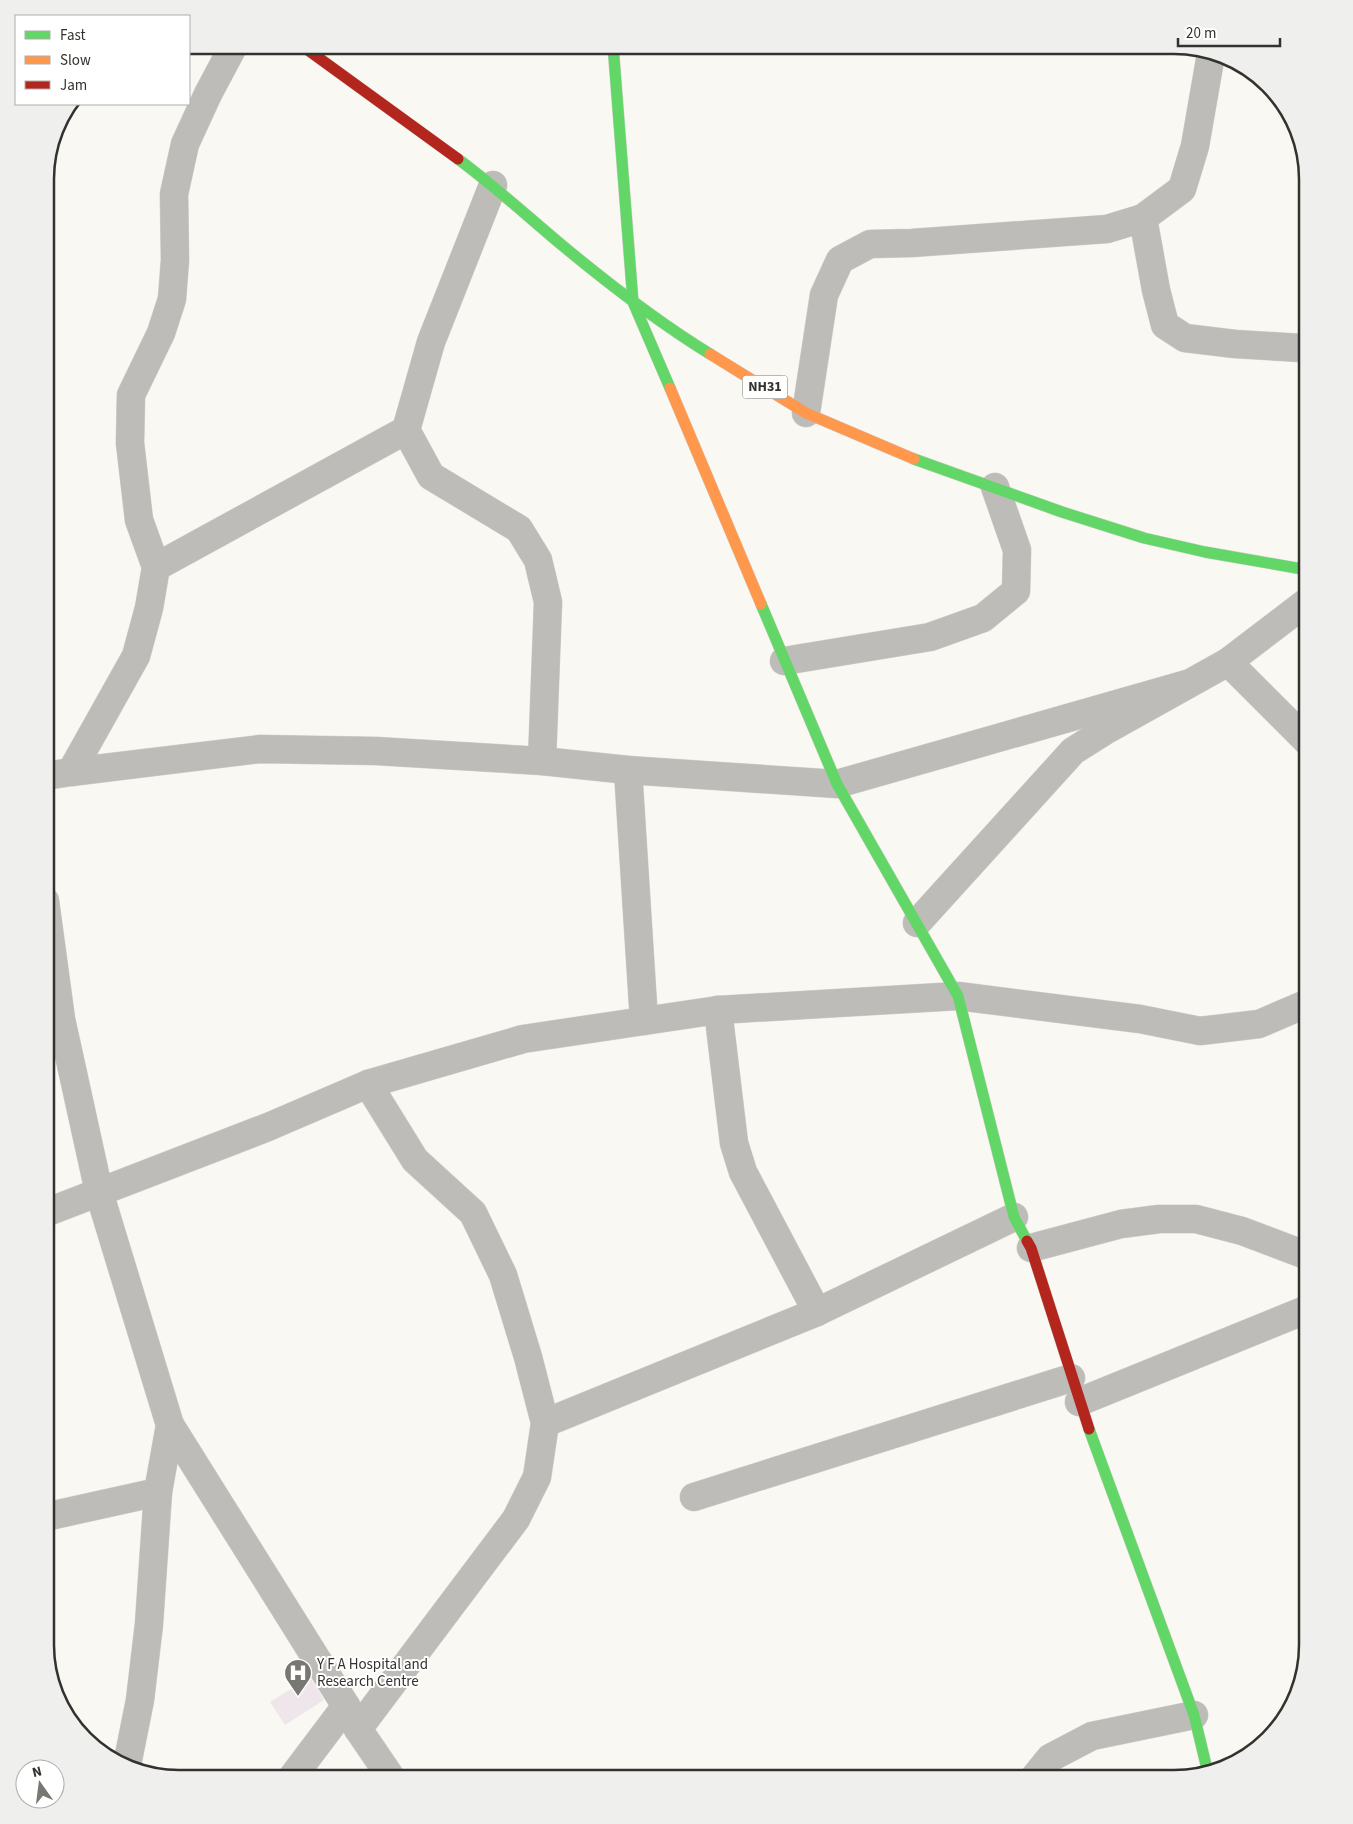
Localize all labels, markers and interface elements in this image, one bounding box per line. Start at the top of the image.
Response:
legend [15,15,190,105]
scale bar [1178,15,1280,47]
text: 20 m [1186,23,1216,44]
text: Fast [60,25,86,46]
text: Slow [60,50,91,71]
text: Jam [60,75,87,96]
road number: NH31 [742,376,788,398]
place label: Y F A Hospital and Research Centre [316,1654,428,1692]
hospital icon: Y F A Hospital and Research Centre [283,1658,313,1697]
north arrow [15,1759,65,1809]
text: N [30,1762,44,1783]

